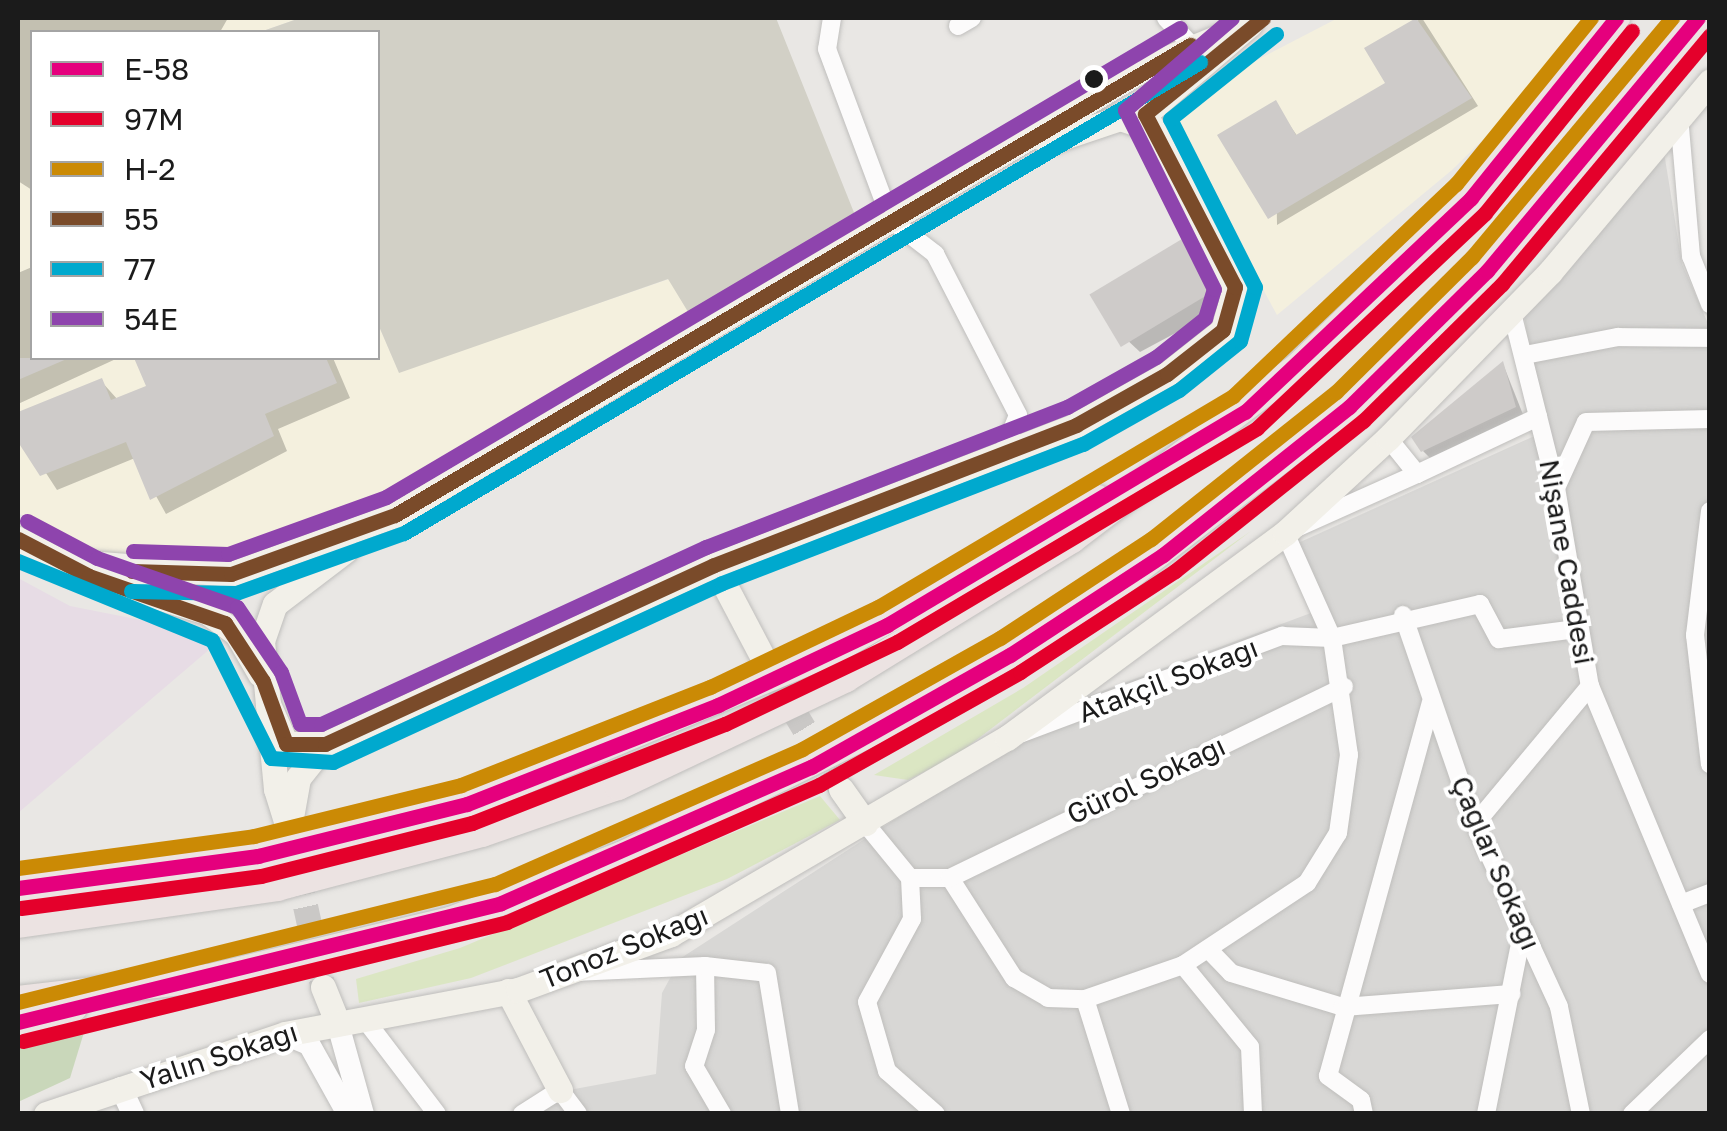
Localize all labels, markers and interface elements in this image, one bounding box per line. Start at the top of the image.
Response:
legend [30,30,380,360]
text: E-58 [124,51,189,87]
unlabelled marker [1084,69,1104,89]
text: 97M [124,101,184,137]
text: H-2 [124,151,176,187]
text: 55 [124,201,159,237]
text: 77 [124,251,156,287]
text: 54E [124,301,178,337]
street label: Nişane Caddesi [1532,457,1602,667]
street label: Atakçil Sokağı [1074,630,1262,730]
street label: Gürol Sokağı [1061,729,1231,831]
street label: Çağlar Sokağı [1444,771,1548,955]
street label: Tonoz Sokağı [535,898,713,996]
street label: Yalın Sokağı [136,1015,302,1097]

